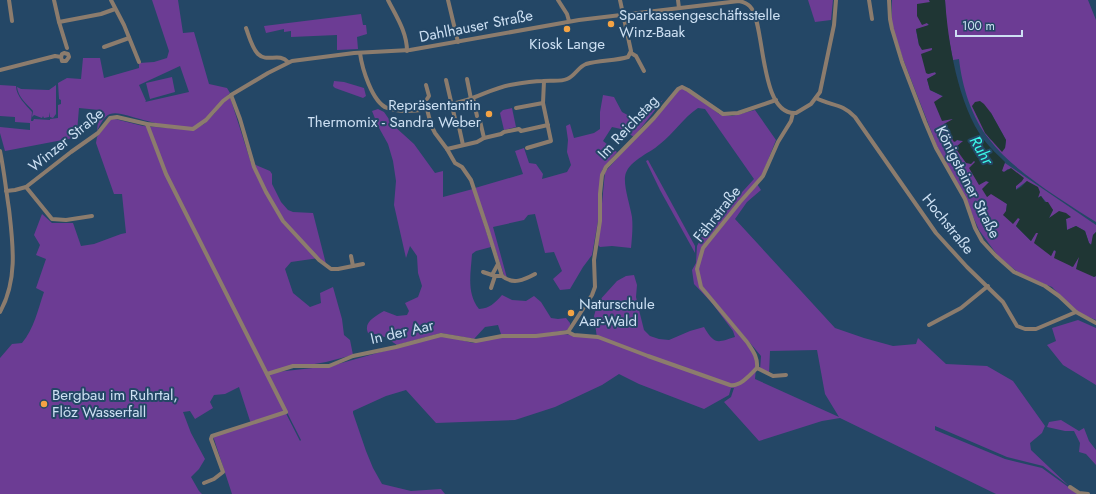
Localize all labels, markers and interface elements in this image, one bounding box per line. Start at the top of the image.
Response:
street label: Dahlhauser Straße [417,4,535,48]
place label: Sparkassengeschäftsstelle Winz-Baak [619,4,780,43]
scale bar [956,12,1022,38]
text: 100 m [962,17,995,35]
marker: Sparkassengeschäftsstelle Winz-Baak [606,19,616,29]
marker: Kiosk Lange [562,24,572,34]
place label: Kiosk Lange [529,33,605,55]
street label: Im Reichstag [593,90,663,164]
place label: Repräsentantin Thermomix - Sandra Weber [308,94,482,133]
street label: Winzer Straße [24,103,109,177]
marker: Repräsentantin Thermomix - Sandra Weber [484,109,494,119]
street label: Königsteiner Straße [930,122,1006,242]
water label: Ruhr [964,131,1000,171]
street label: Fährstraße [688,181,746,247]
street label: Hochstraße [917,189,979,259]
place label: Naturschule Aar-Wald [579,293,655,332]
marker: Naturschule Aar-Wald [566,308,576,318]
street label: In der Aar [368,314,437,350]
place label: Bergbau im Ruhrtal, Flöz Wasserfall [52,384,178,423]
marker: Bergbau im Ruhrtal, Flöz Wasserfall [39,399,49,409]

